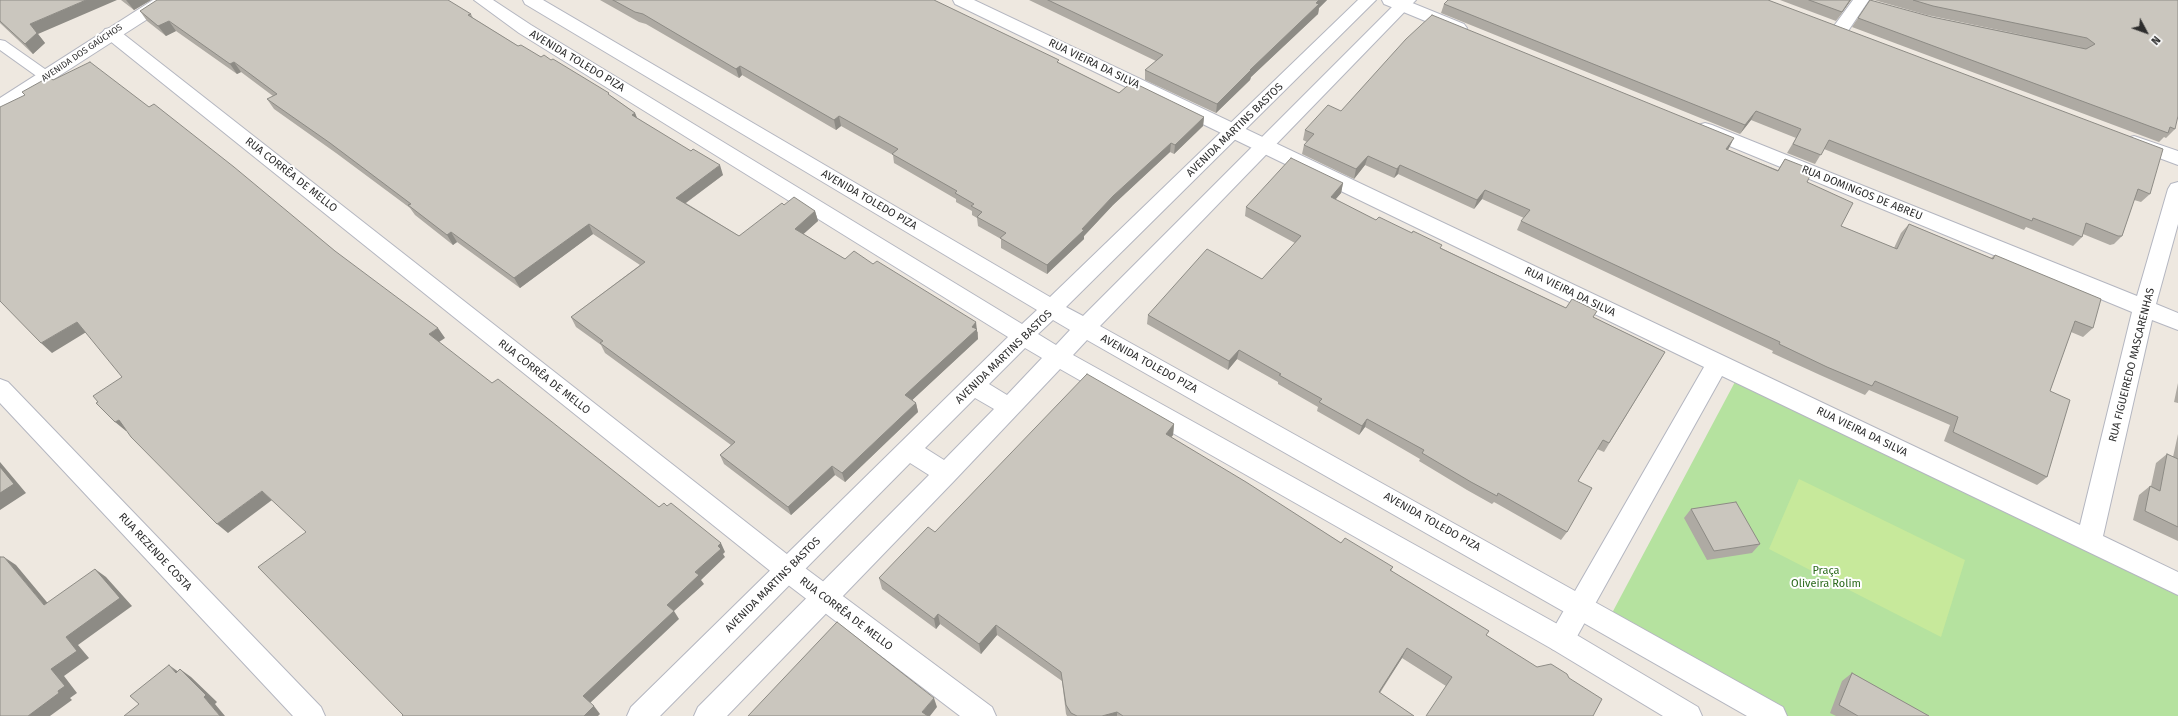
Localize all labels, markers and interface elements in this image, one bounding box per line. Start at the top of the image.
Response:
north arrow [2126,12,2166,52]
street label: AVENIDA DOS GAÚCHOS [40,22,124,84]
street label: AVENIDA TOLEDO PIZA [527,27,627,95]
text: N [2148,33,2163,47]
street label: RUA VIEIRA DA SILVA [1046,36,1142,92]
street label: AVENIDA MARTINS BASTOS [1184,80,1286,180]
street label: RUA CORRÊA DE MELLO [242,135,340,215]
street label: RUA DOMINGOS DE ABREU [1800,163,1924,223]
street label: AVENIDA TOLEDO PIZA [819,167,919,233]
street label: RUA VIEIRA DA SILVA [1522,264,1618,320]
street label: RUA FIGUEIREDO MASCARENHAS [2106,287,2158,443]
street label: AVENIDA MARTINS BASTOS [953,307,1055,407]
street label: AVENIDA TOLEDO PIZA [1098,332,1200,396]
street label: RUA CORRÊA DE MELLO [495,337,593,417]
street label: RUA VIEIRA DA SILVA [1814,404,1910,460]
street label: AVENIDA TOLEDO PIZA [1381,490,1483,554]
street label: RUA REZENDE COSTA [116,511,194,593]
street label: AVENIDA MARTINS BASTOS [723,535,823,635]
park label: Praça Oliveira Rolim [1791,564,1861,590]
street label: RUA CORRÊA DE MELLO [797,575,895,653]

